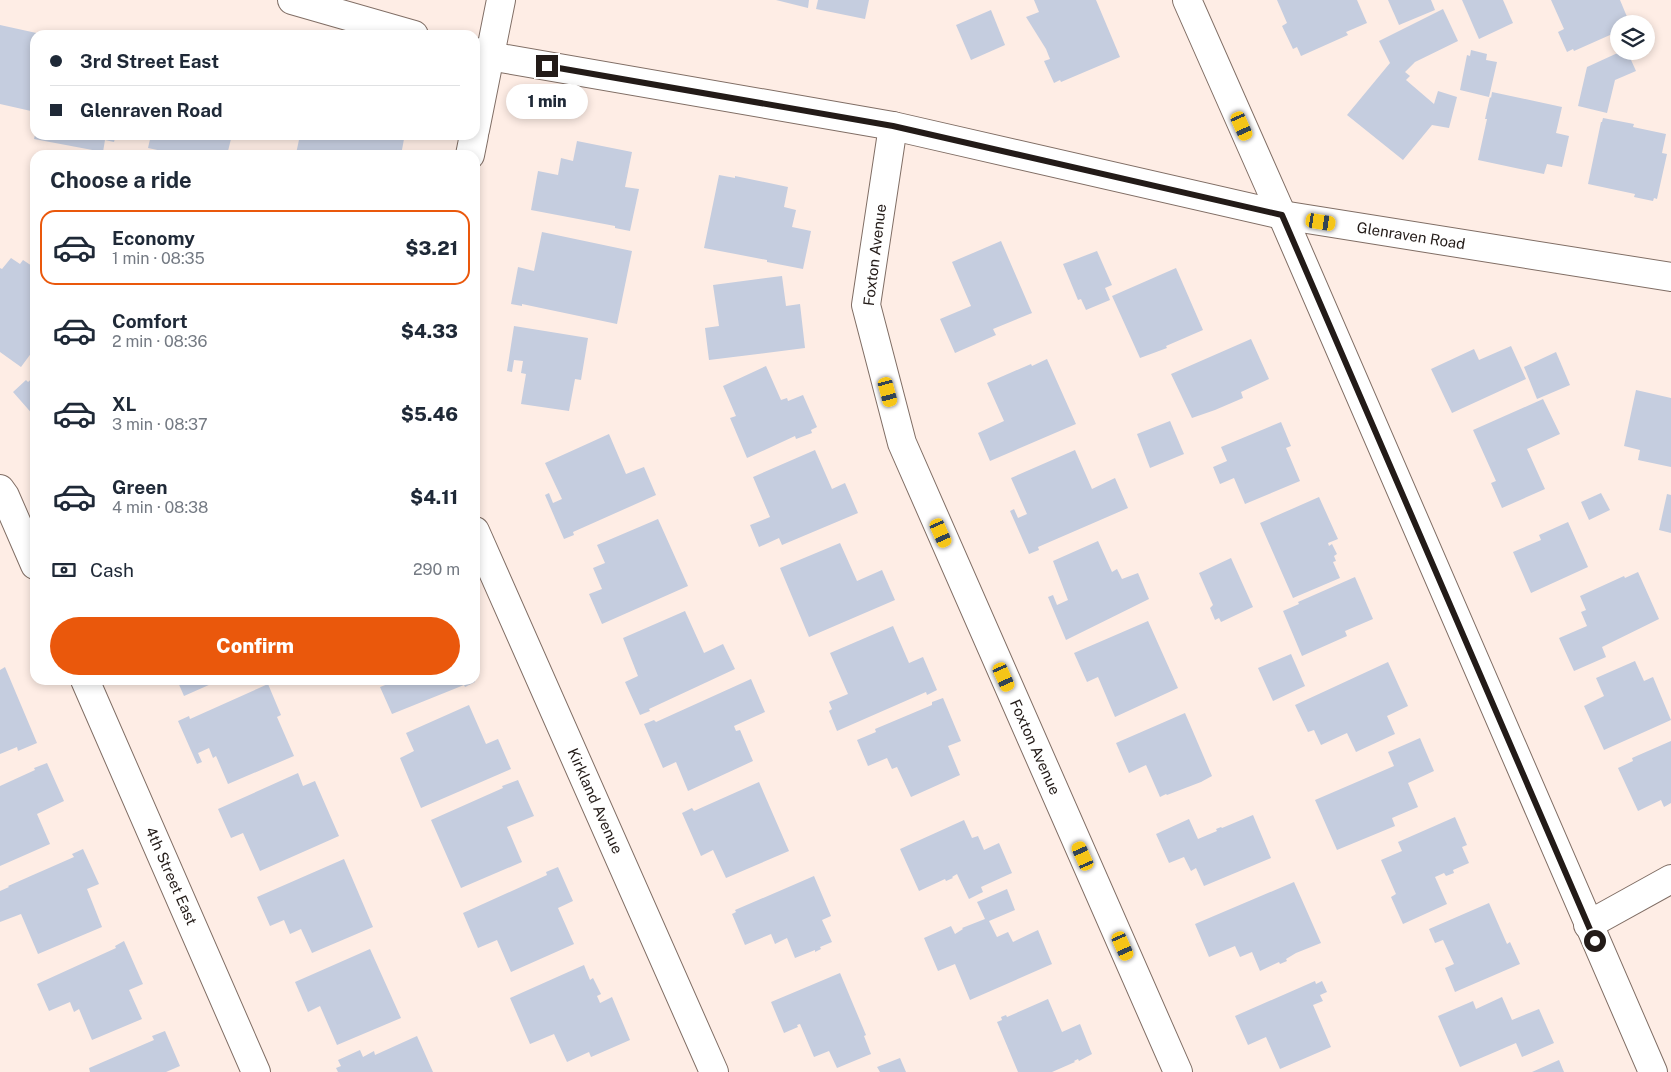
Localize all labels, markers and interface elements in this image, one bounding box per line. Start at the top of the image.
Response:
map controls [1610,15,1655,60]
button: layers [1610,15,1655,60]
text: 3rd Street East [80,50,219,72]
route end [536,55,558,77]
callout: 1 min [506,84,588,118]
text: 1 min [527,92,567,111]
text: Glenraven Road [80,99,223,121]
car [1229,109,1254,143]
text: Choose a ride [50,167,192,193]
street label: Foxton Avenue [860,203,889,307]
car [1305,212,1336,232]
street label: Glenraven Road [1356,219,1467,252]
icon: car [52,225,97,270]
text: Economy [112,227,195,249]
text: $3.21 [405,237,458,259]
text: 1 min · 08:35 [112,249,205,268]
icon: car [52,308,97,353]
text: Comfort [112,310,188,332]
text: $4.33 [401,320,458,342]
text: 2 min · 08:36 [112,332,208,351]
car [876,376,899,408]
icon: car [52,391,97,436]
text: XL [112,393,137,415]
text: $5.46 [401,403,458,425]
text: 3 min · 08:37 [112,415,208,434]
icon: car [52,474,97,519]
text: Green [112,476,167,498]
text: $4.11 [410,486,458,508]
text: 4 min · 08:38 [112,498,208,517]
car [928,516,953,550]
icon: cash [50,556,78,584]
text: Cash [90,559,134,581]
text: 290 m [413,560,460,579]
button: Confirm [50,617,460,675]
car [991,660,1016,694]
street label: Foxton Avenue [1007,696,1064,797]
street label: Kirkland Avenue [565,745,626,856]
street label: 4th Street East [142,824,201,928]
car [1070,839,1095,873]
car [1110,929,1135,963]
route start [1584,930,1606,952]

